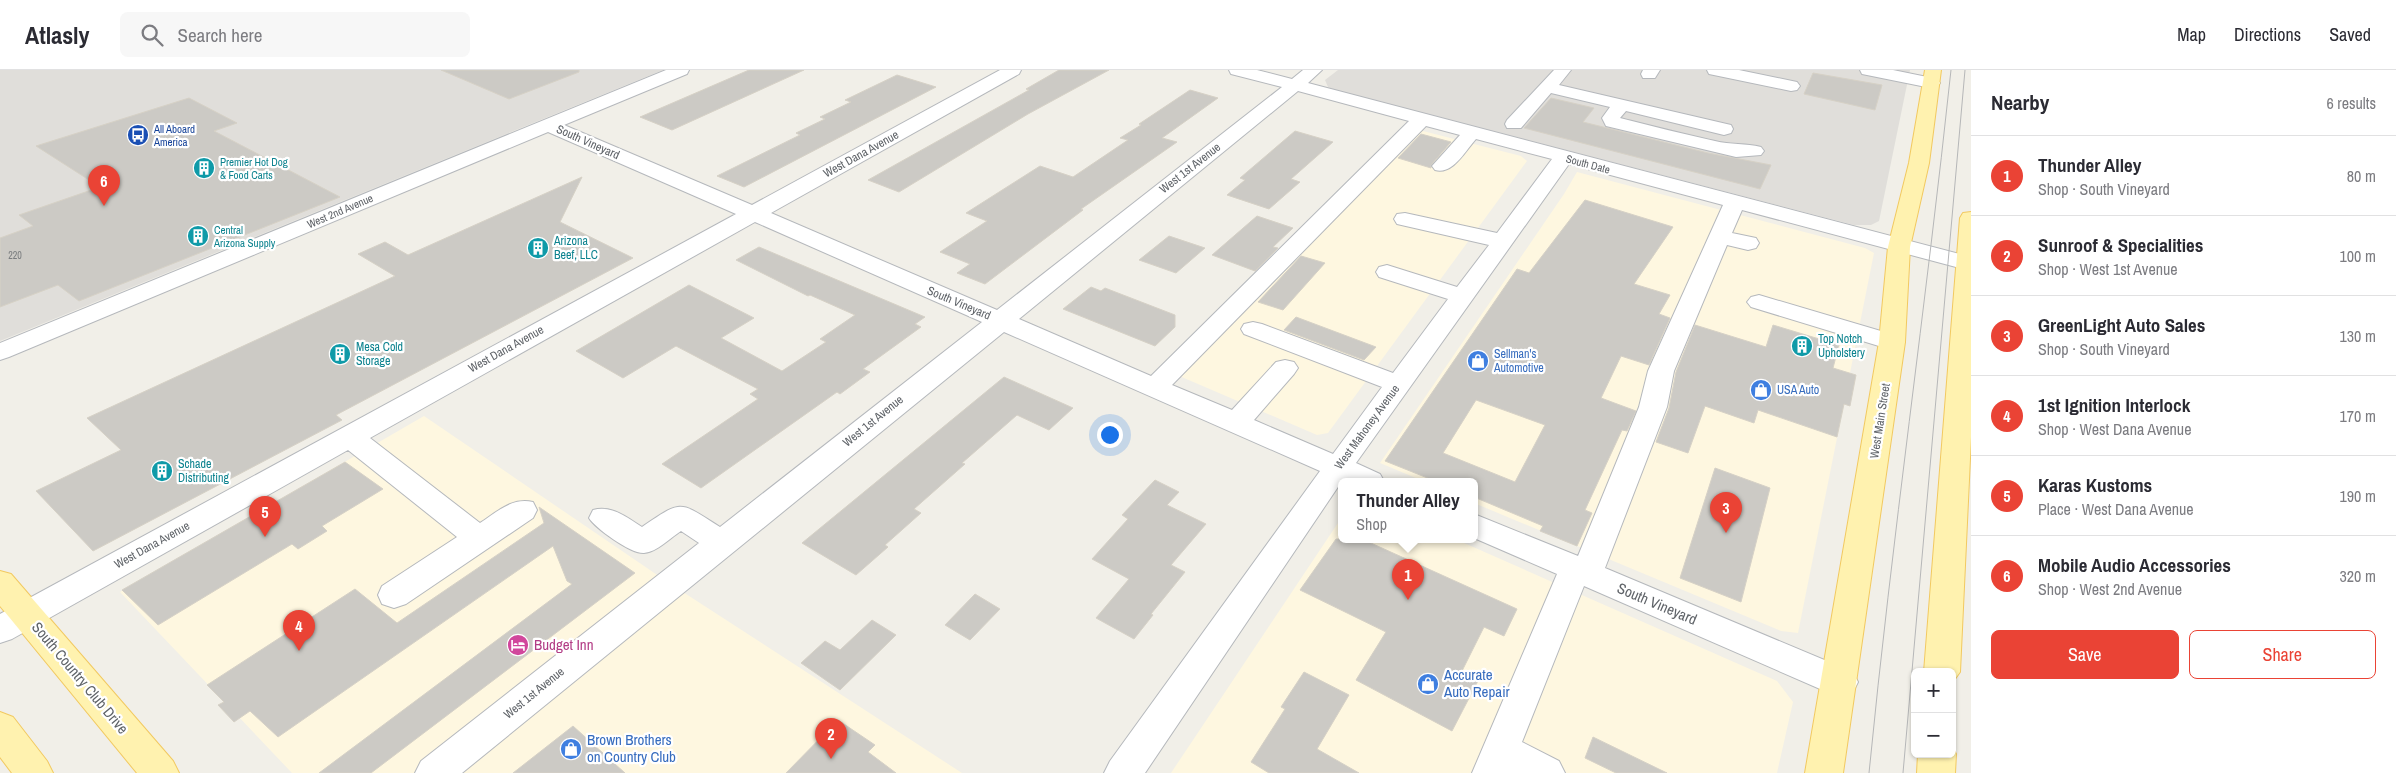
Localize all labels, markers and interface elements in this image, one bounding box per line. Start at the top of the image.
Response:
search box [120,12,470,57]
text: Atlasly [25,19,90,51]
icon: search [138,21,166,49]
text: Search here [178,22,262,48]
text: Map [2177,22,2206,47]
text: Directions [2234,22,2301,47]
text: Saved [2329,22,2371,47]
text: Nearby [1991,88,2049,117]
text: 6 results [2326,92,2376,114]
street label: South Vineyard [554,121,622,163]
place label: All Aboard America [153,122,195,149]
bus stop icon: All Aboard America [126,123,150,147]
street label: West Dana Avenue [820,127,902,181]
street label: West 1st Avenue [1156,139,1224,197]
street label: South Date [1564,151,1612,177]
text: Thunder Alley [2038,152,2141,178]
place label: Premier Hot Dog & Food Carts [220,155,288,182]
building icon: Premier Hot Dog & Food Carts [192,156,216,180]
pin: 6 [88,165,120,206]
text: 1 [2003,165,2011,187]
text: 80 m [2347,165,2376,187]
text: Shop · South Vineyard [2038,178,2170,200]
street label: West 2nd Avenue [305,191,375,231]
place label: Central Arizona Supply [213,223,276,250]
building icon: Central Arizona Supply [186,224,210,248]
text: Sunroof & Specialities [2038,232,2203,258]
place label: Arizona Beef, LLC [553,233,598,263]
building icon: Arizona Beef, LLC [526,236,550,260]
text: 2 [2003,245,2011,267]
text: 100 m [2340,245,2376,267]
house number: 220 [8,249,22,262]
text: Shop · West 1st Avenue [2038,258,2178,280]
street label: South Vineyard [925,282,993,324]
text: GreenLight Auto Sales [2038,312,2205,338]
street label: West Dana Avenue [465,322,547,376]
text: 3 [2003,325,2011,347]
text: 130 m [2340,325,2376,347]
place label: Top Notch Upholstery [1818,331,1865,361]
building icon: Top Notch Upholstery [1790,334,1814,358]
text: Shop · South Vineyard [2038,338,2170,360]
place label: Mesa Cold Storage [356,339,403,369]
building icon: Mesa Cold Storage [328,342,352,366]
place label: Sellman's Automotive [1493,346,1544,376]
shop icon: Sellman's Automotive [1466,349,1490,373]
shop icon: USA Auto [1749,378,1773,402]
street label: West Mahoney Avenue [1331,381,1403,473]
place label: USA Auto [1777,382,1819,398]
street label: West Main Street [1866,382,1894,460]
street label: West 1st Avenue [839,392,907,450]
text: 1st Ignition Interlock [2038,392,2190,418]
text: 4 [2003,405,2011,427]
text: 170 m [2340,405,2376,427]
text: Shop · West Dana Avenue [2038,418,2191,440]
your location [1097,422,1123,448]
place label: Schade Distributing [178,456,229,486]
building icon: Schade Distributing [150,459,174,483]
text: Karas Kustoms [2038,472,2152,498]
popup [1338,478,1478,543]
text: 5 [2003,485,2011,507]
text: 190 m [2340,485,2376,507]
text: Thunder Alley [1356,487,1460,513]
pin: 3 [1710,492,1742,533]
pin: 5 [249,496,281,537]
text: Place · West Dana Avenue [2038,498,2194,520]
text: Shop [1356,513,1387,535]
street label: West Dana Avenue [111,518,193,572]
text: Mobile Audio Accessories [2038,552,2231,578]
pin: 1 [1392,559,1424,600]
text: 6 [2003,565,2011,587]
text: 320 m [2340,565,2376,587]
street label: South Vineyard [1614,577,1700,630]
text: Shop · West 2nd Avenue [2038,578,2182,600]
pin: 4 [283,610,315,651]
street label: South Country Club Drive [27,617,134,738]
button: Save [1991,630,2179,679]
button: Share [2189,630,2376,679]
hotel icon: Budget Inn [506,633,530,657]
place label: Budget Inn [534,634,594,655]
street label: West 1st Avenue [500,664,568,722]
place label: Accurate Auto Repair [1443,664,1510,702]
map controls [1911,668,1956,758]
button: + [1911,668,1956,713]
shop icon: Accurate Auto Repair [1416,672,1440,696]
button: − [1911,713,1956,758]
pin: 2 [815,718,847,759]
place label: Brown Brothers on Country Club [587,729,676,767]
shop icon: Brown Brothers on Country Club [559,737,583,761]

